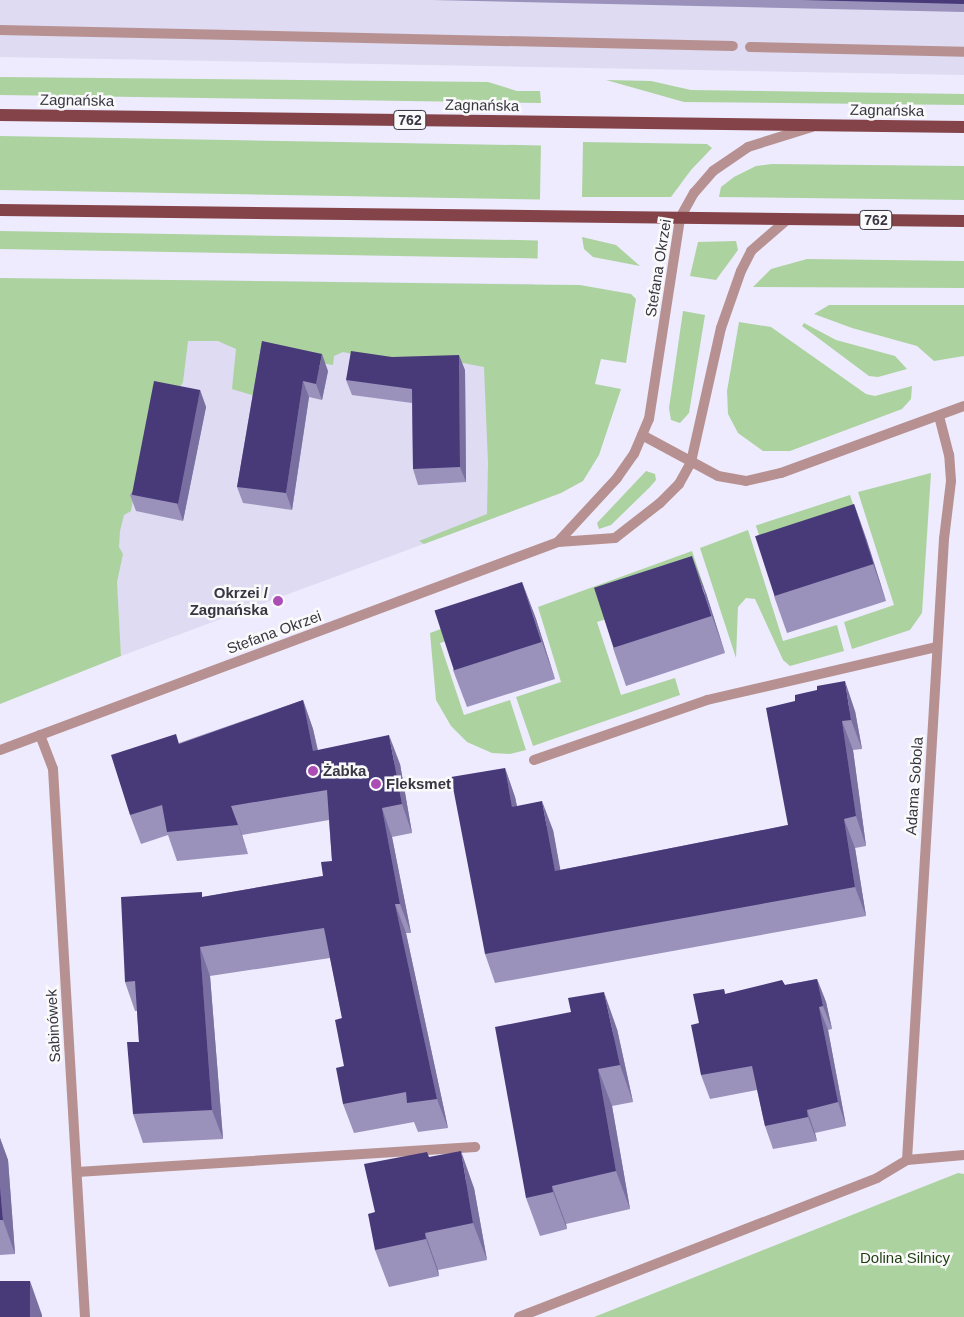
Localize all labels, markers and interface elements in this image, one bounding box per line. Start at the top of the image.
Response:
street label: Zagnańska [40,90,114,110]
street label: Zagnańska [445,95,519,115]
street label: Zagnańska [850,100,924,120]
road number: 762 [392,108,428,132]
road number: 762 [858,208,894,232]
street label: Stefana Okrzei [641,218,675,318]
place label: Okrzei / Zagnańska [190,583,268,618]
marker: Okrzei / Zagnańska [272,595,284,607]
street label: Stefana Okrzei [224,607,324,657]
street label: Adama Sobola [902,736,926,836]
place label: Żabka [323,762,366,780]
marker: Żabka [307,765,319,777]
place label: Fleksmet [386,775,451,793]
marker: Fleksmet [370,778,382,790]
street label: Sabinówek [42,989,64,1063]
park label: Dolina Silnicy [860,1249,950,1267]

